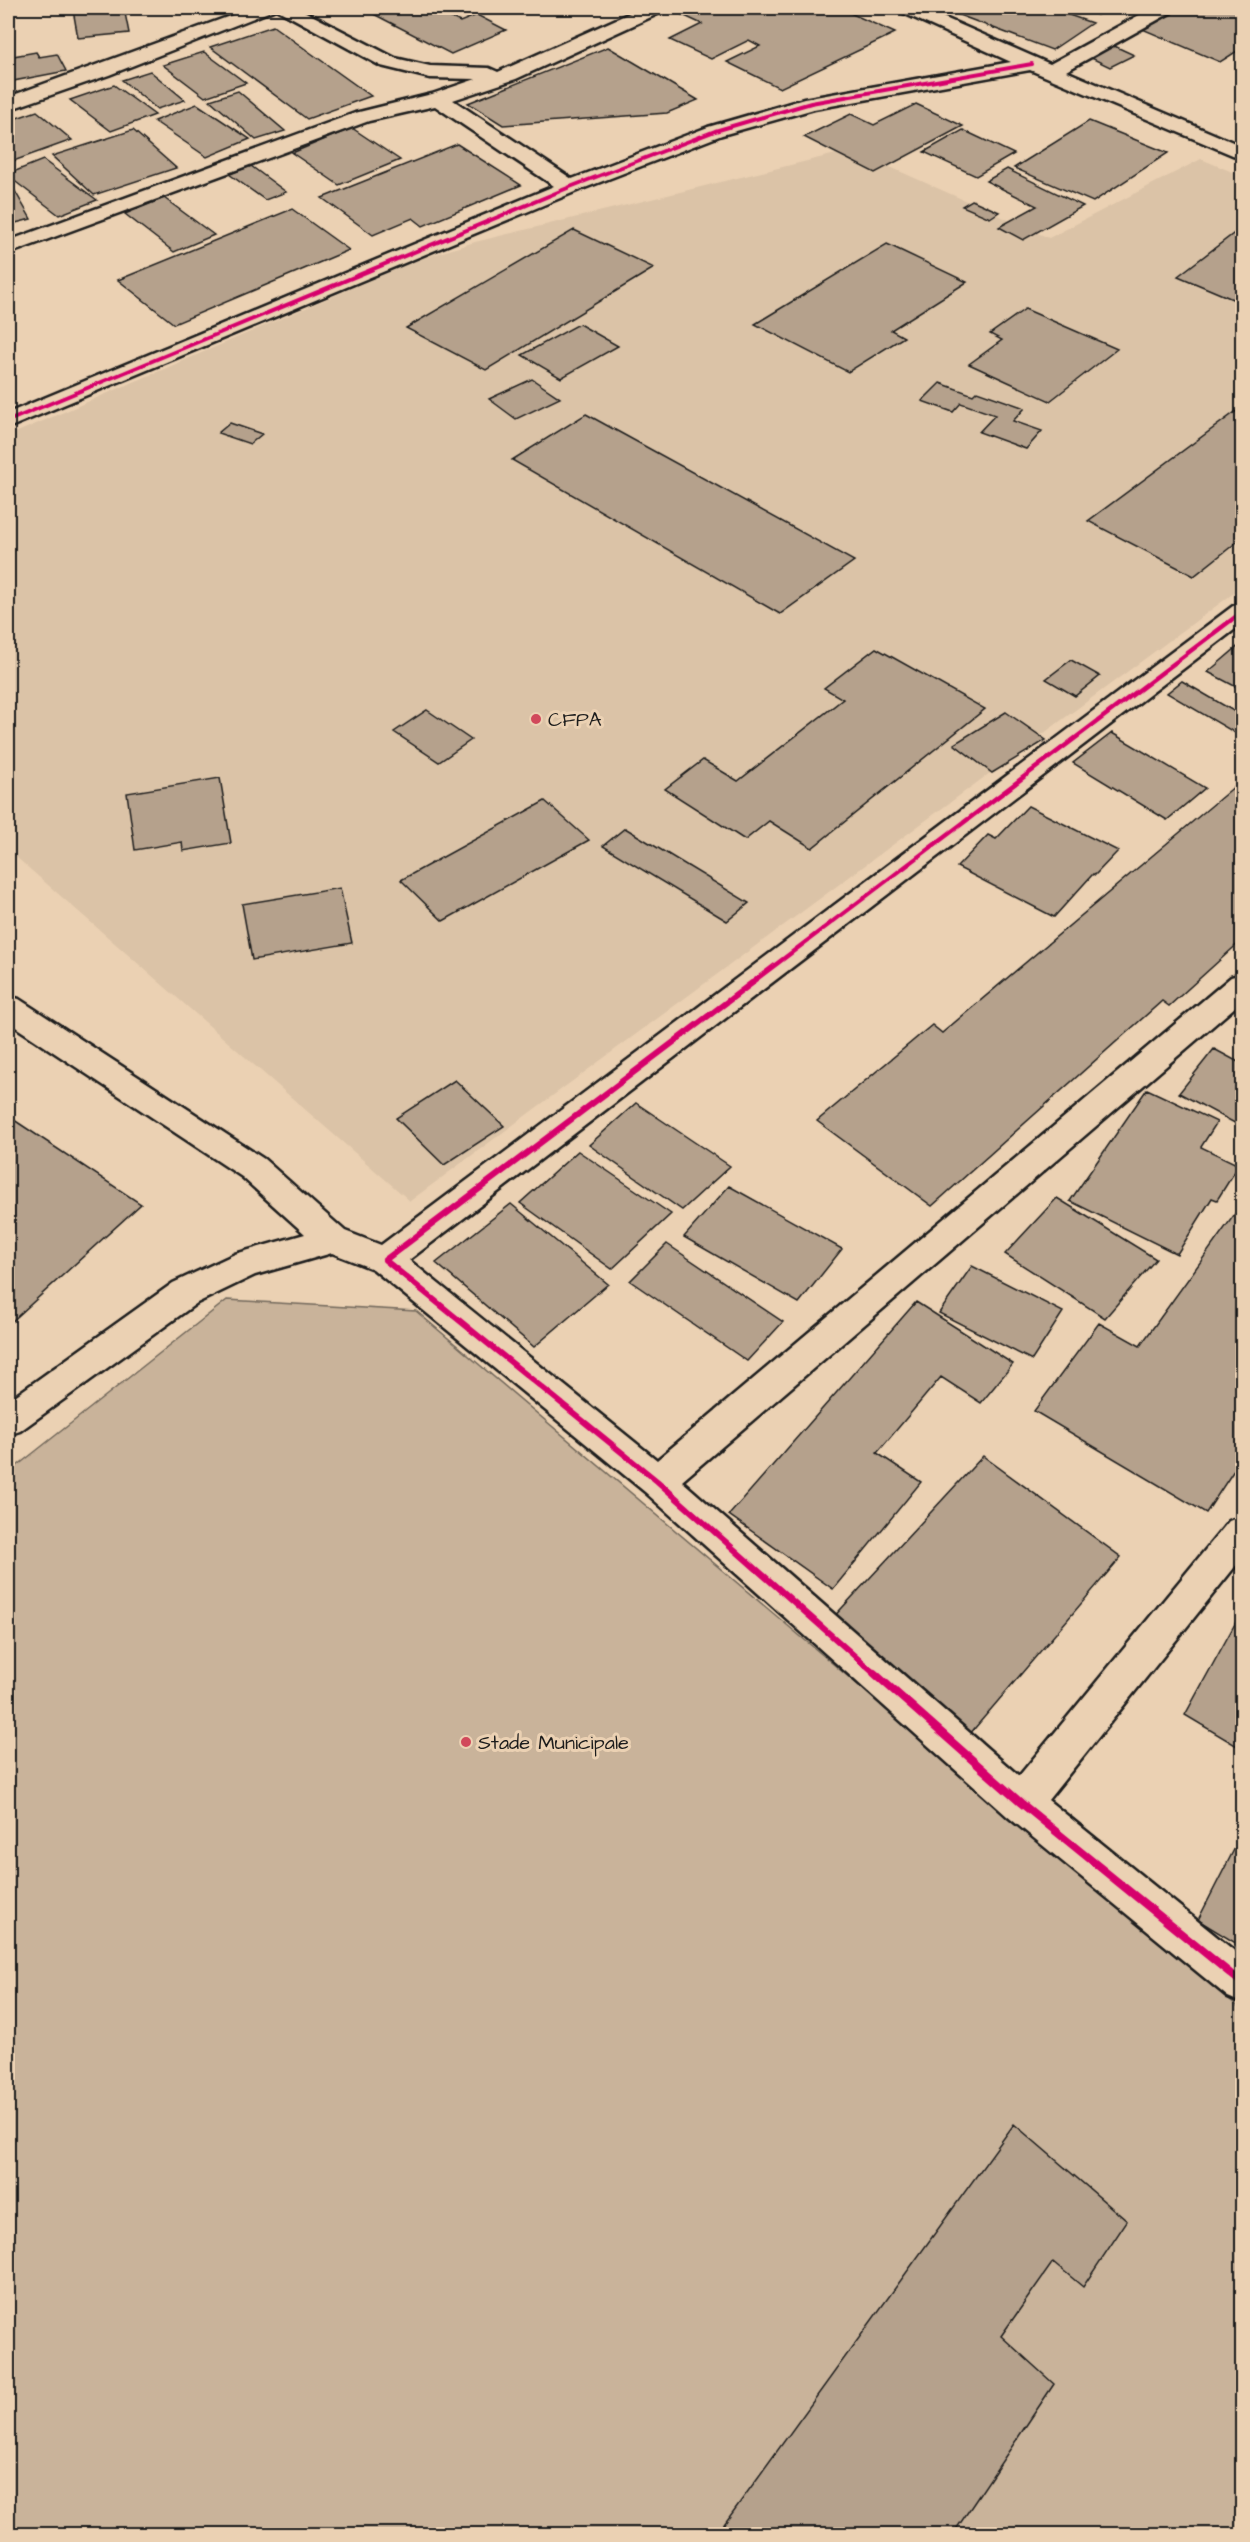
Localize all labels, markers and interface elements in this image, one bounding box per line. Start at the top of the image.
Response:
place label: CFPA [548,706,602,734]
marker: CFPA [529,712,543,726]
place label: Stade Municipale [478,1729,629,1757]
marker: Stade Municipale [459,1735,473,1749]

